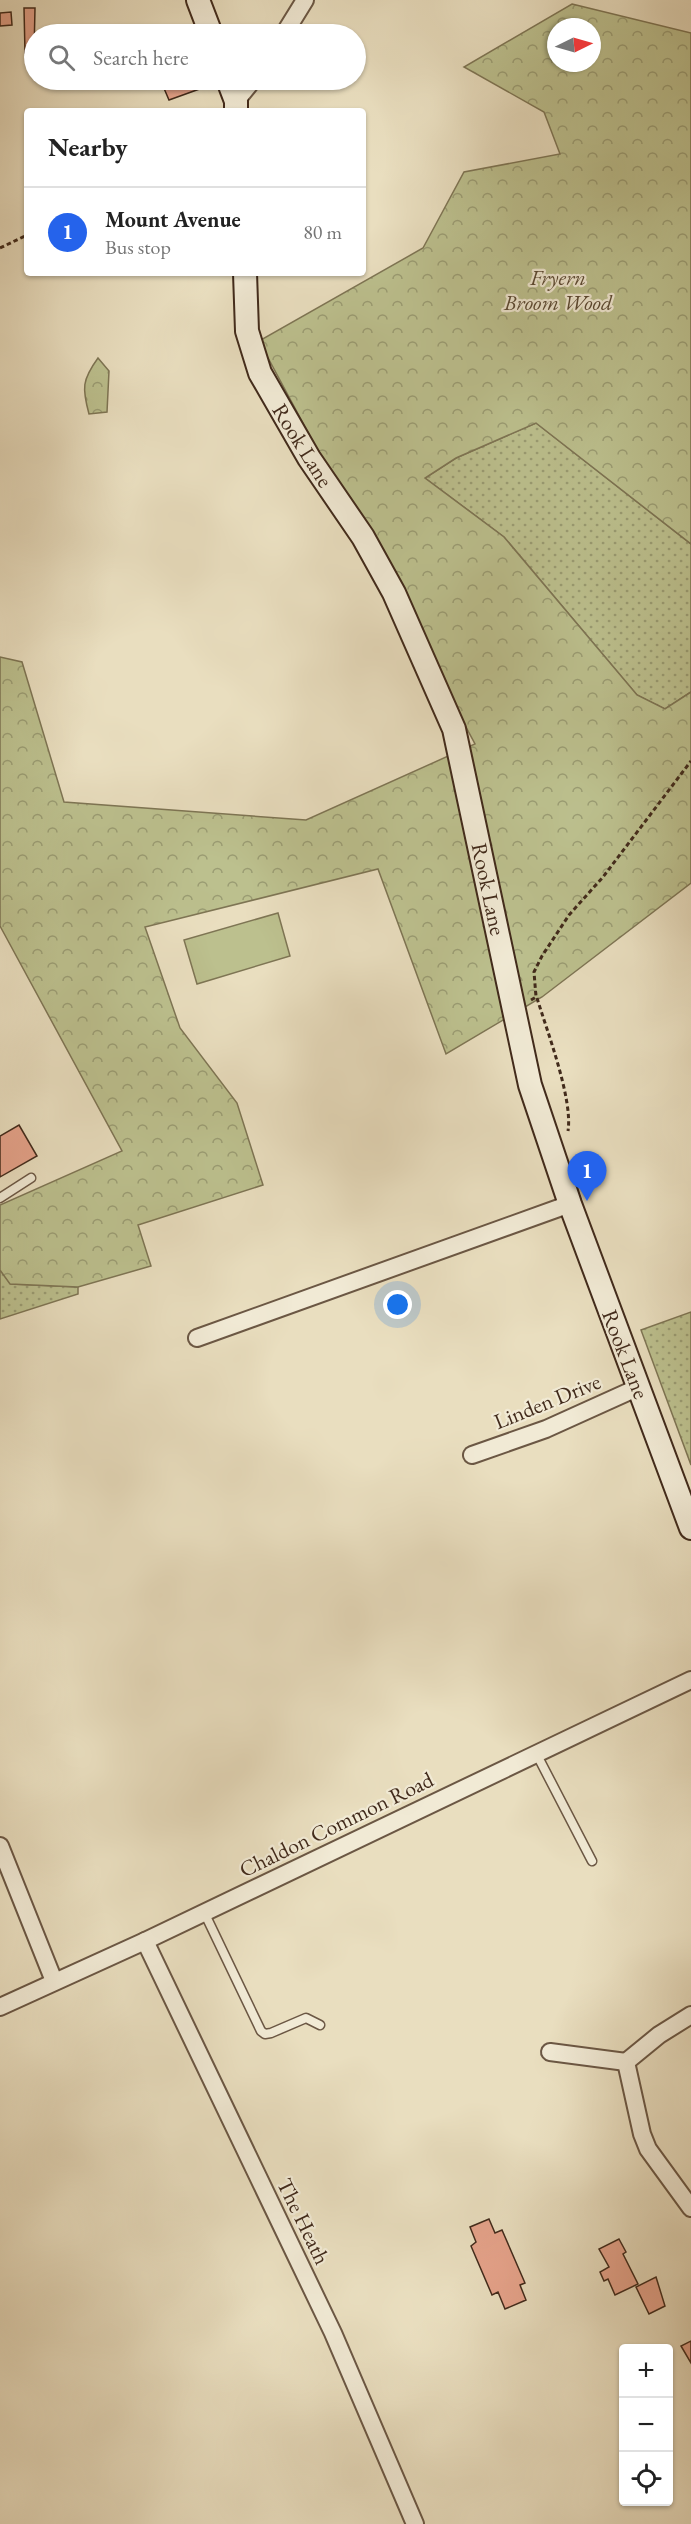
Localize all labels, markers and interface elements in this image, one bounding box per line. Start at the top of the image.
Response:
north arrow [547,18,601,72]
search box [24,24,366,90]
icon: search [45,41,78,74]
text: Search here [93,43,188,72]
text: Nearby [48,130,128,164]
text: Mount Avenue [105,205,241,234]
text: 1 [62,219,73,245]
text: 80 m [303,219,342,245]
text: Bus stop [105,234,171,260]
park label: Fryern Broom Wood [503,263,613,317]
street label: Rook Lane [265,398,340,493]
street label: Rook Lane [465,840,513,938]
pin: 1 [568,1152,606,1201]
your location [383,1290,412,1319]
street label: Rook Lane [595,1305,656,1403]
street label: Linden Drive [490,1367,605,1436]
street label: Chaldon Common Road [234,1764,439,1884]
street label: The Heath [270,2173,337,2269]
map controls [619,2344,673,2506]
button: + [619,2344,673,2398]
button: − [619,2398,673,2452]
button: locate [619,2452,673,2506]

